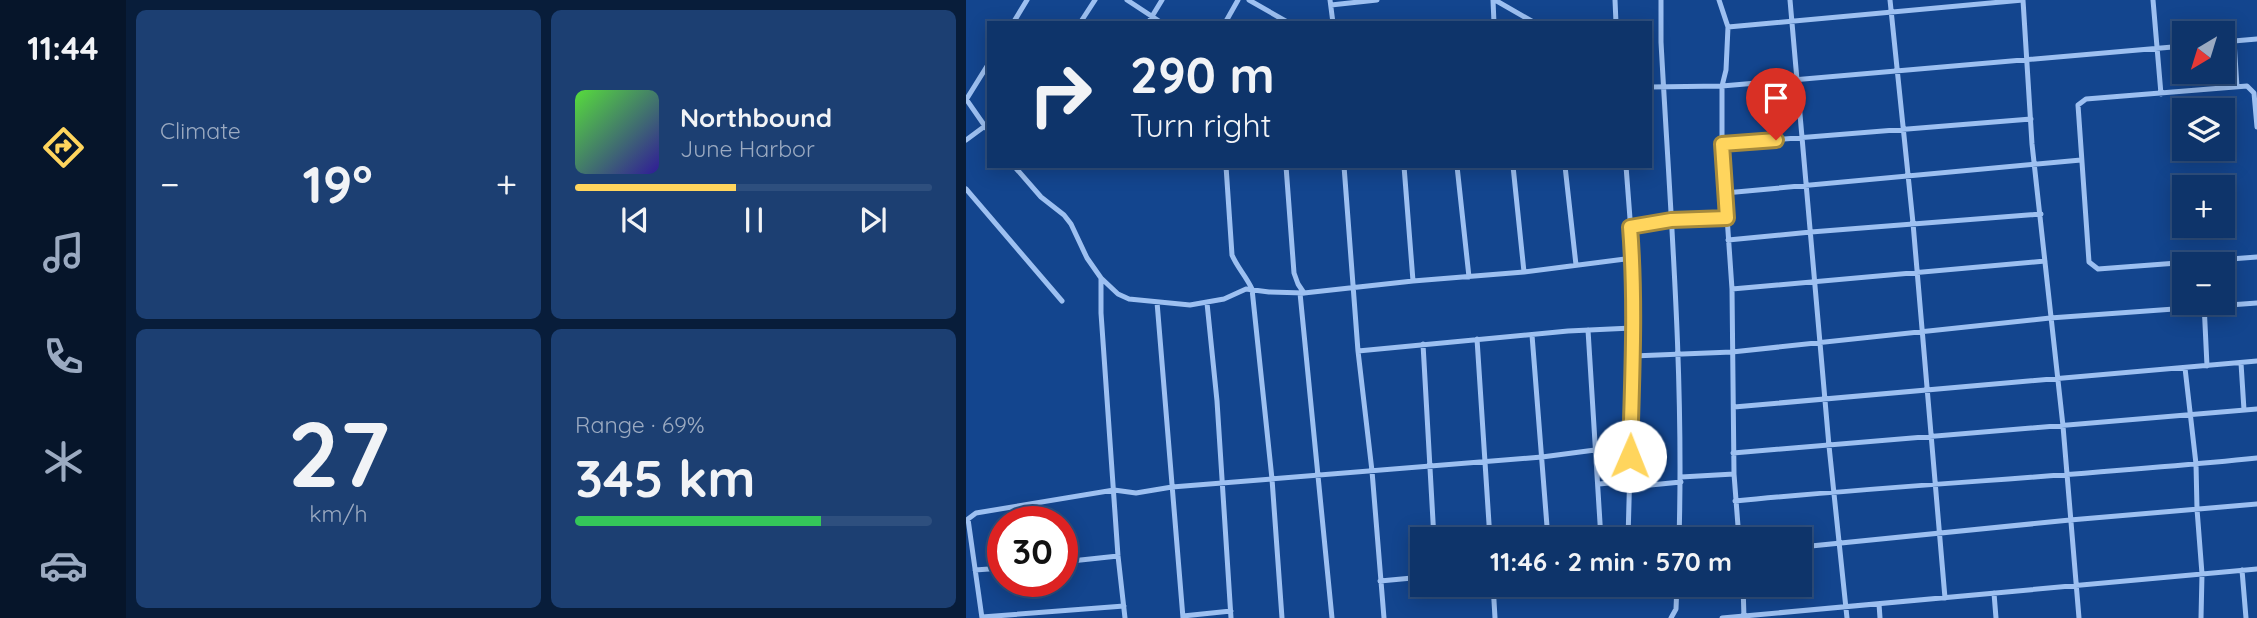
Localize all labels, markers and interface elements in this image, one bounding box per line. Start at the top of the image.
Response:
north arrow [2172,21,2235,84]
map controls [2172,21,2235,315]
text: 11:44 [27,28,99,68]
text: 290 m [1130,44,1275,105]
icon: right [1015,49,1106,140]
pin [1746,68,1806,140]
icon: arrive [1757,79,1795,117]
button: layers [2172,98,2235,161]
text: Northbound [680,101,832,134]
text: Turn right [1130,105,1271,145]
text: Climate [160,116,241,145]
icon: directions [39,123,88,172]
text: June Harbor [680,134,815,163]
text: 19° [303,151,373,216]
text: − [160,160,180,208]
text: + [496,160,517,208]
button: + [2172,175,2235,238]
icon: previous [616,201,654,239]
icon: pause [735,201,773,239]
icon: next [854,201,892,239]
icon: music [39,228,88,277]
button: − [2172,252,2235,315]
icon: phone [39,332,88,381]
text: 27 [288,396,389,510]
text: Range · 69% [575,410,705,439]
position arrow [1593,419,1667,493]
icon: climate [39,437,88,486]
text: 345 km [575,445,756,510]
text: km/h [309,499,368,528]
speed limit sign: 30 [987,506,1078,597]
icon: car [39,541,88,590]
text: 11:46 · 2 min · 570 m [1490,545,1732,578]

